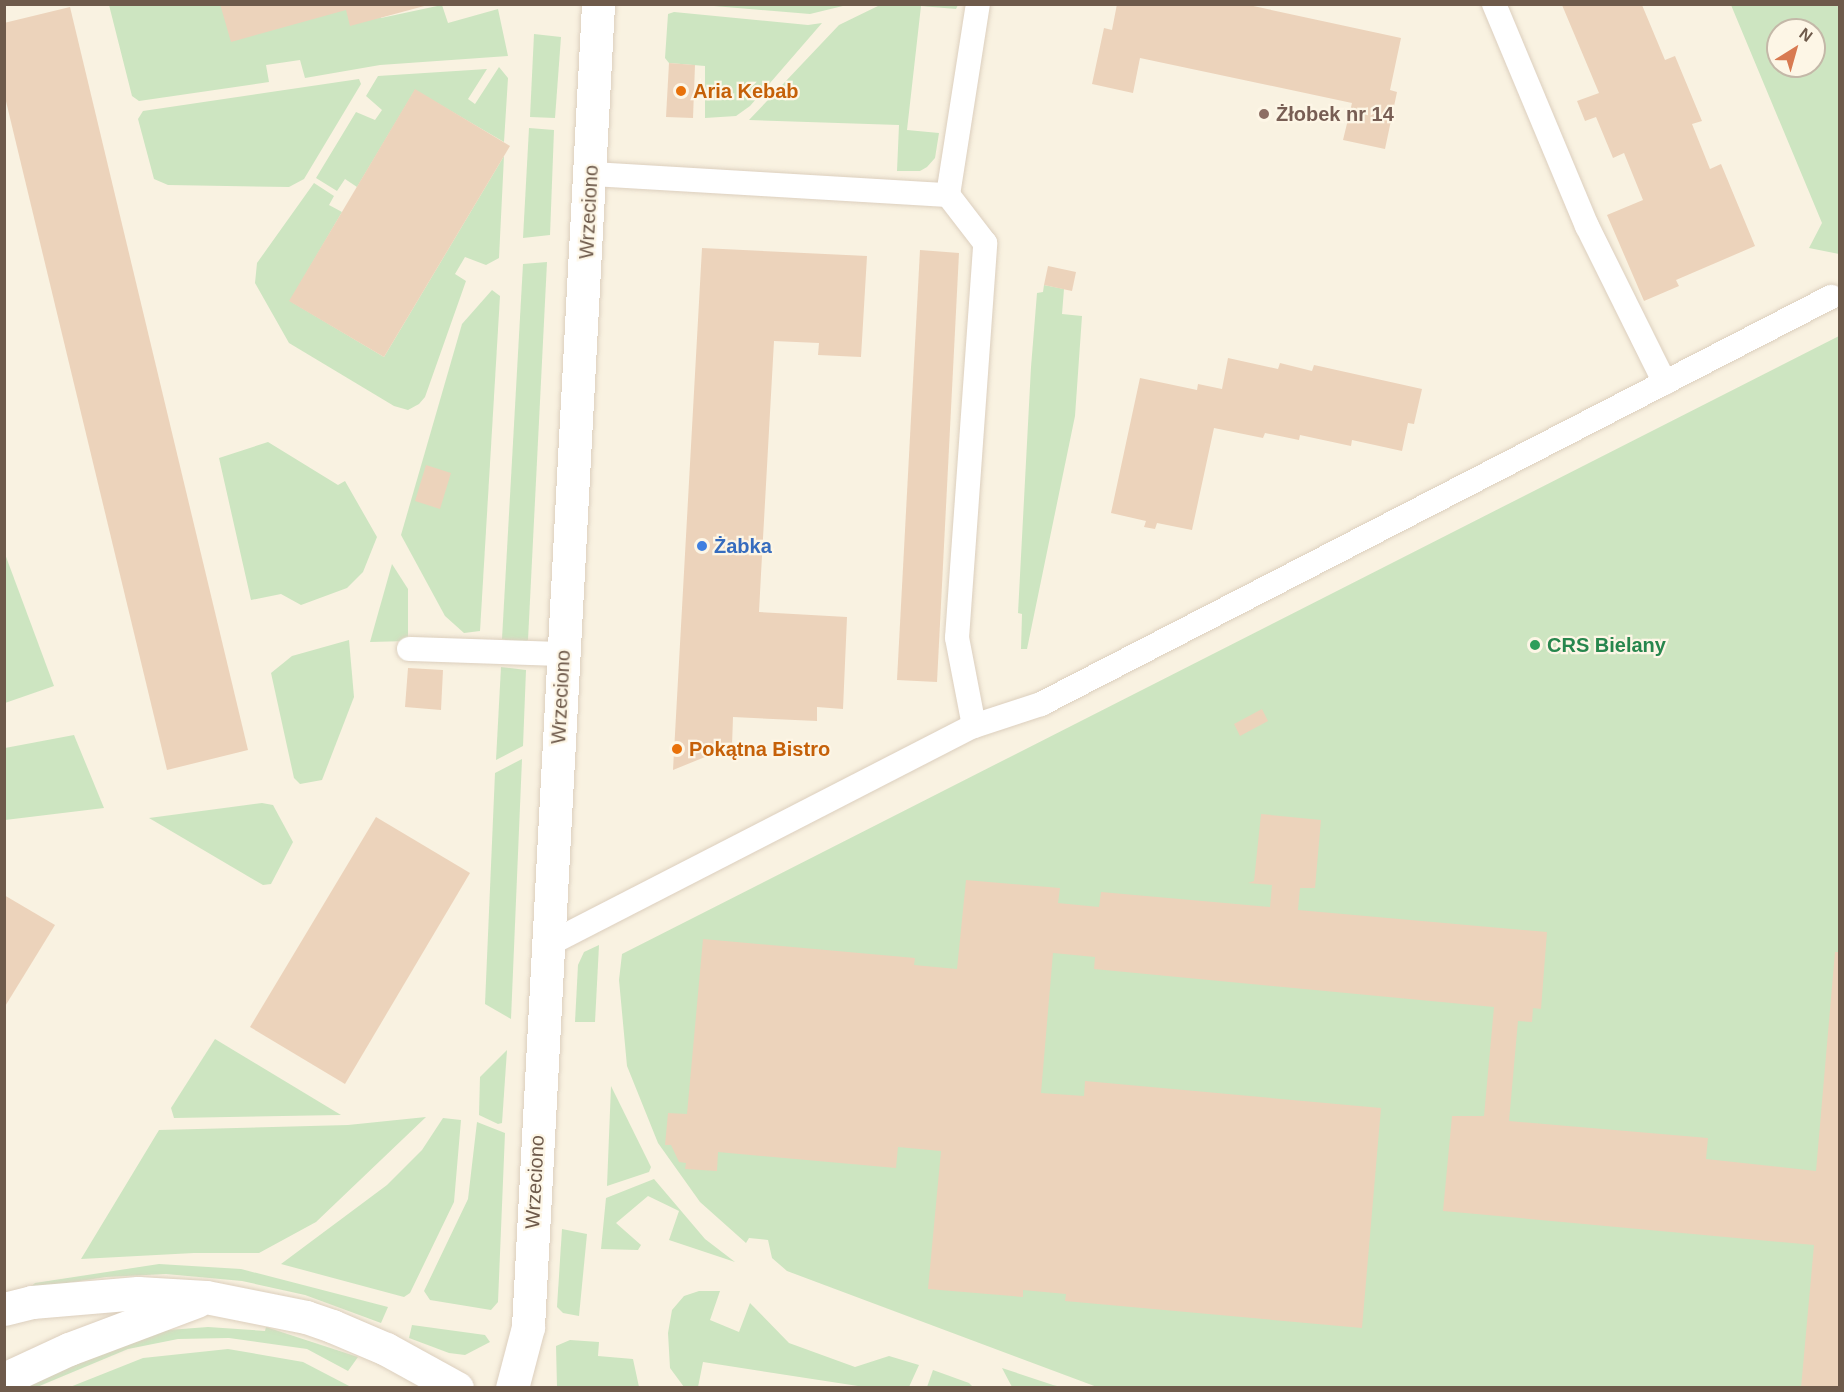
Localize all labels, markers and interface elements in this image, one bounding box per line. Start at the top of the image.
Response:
north arrow [1766,18,1826,78]
text: N [1796,25,1816,45]
place label: Aria Kebab [693,79,799,103]
marker: Aria Kebab [674,84,688,98]
place label: Żłobek nr 14 [1276,102,1394,126]
marker: Żłobek nr 14 [1257,107,1271,121]
street label: Wrzeciono [575,164,603,260]
place label: Żabka [714,534,772,558]
marker: Żabka [695,539,709,553]
place label: CRS Bielany [1547,633,1666,657]
marker: CRS Bielany [1528,638,1542,652]
street label: Wrzeciono [547,649,575,745]
place label: Pokątna Bistro [689,737,830,761]
marker: Pokątna Bistro [670,742,684,756]
street label: Wrzeciono [521,1134,549,1230]

